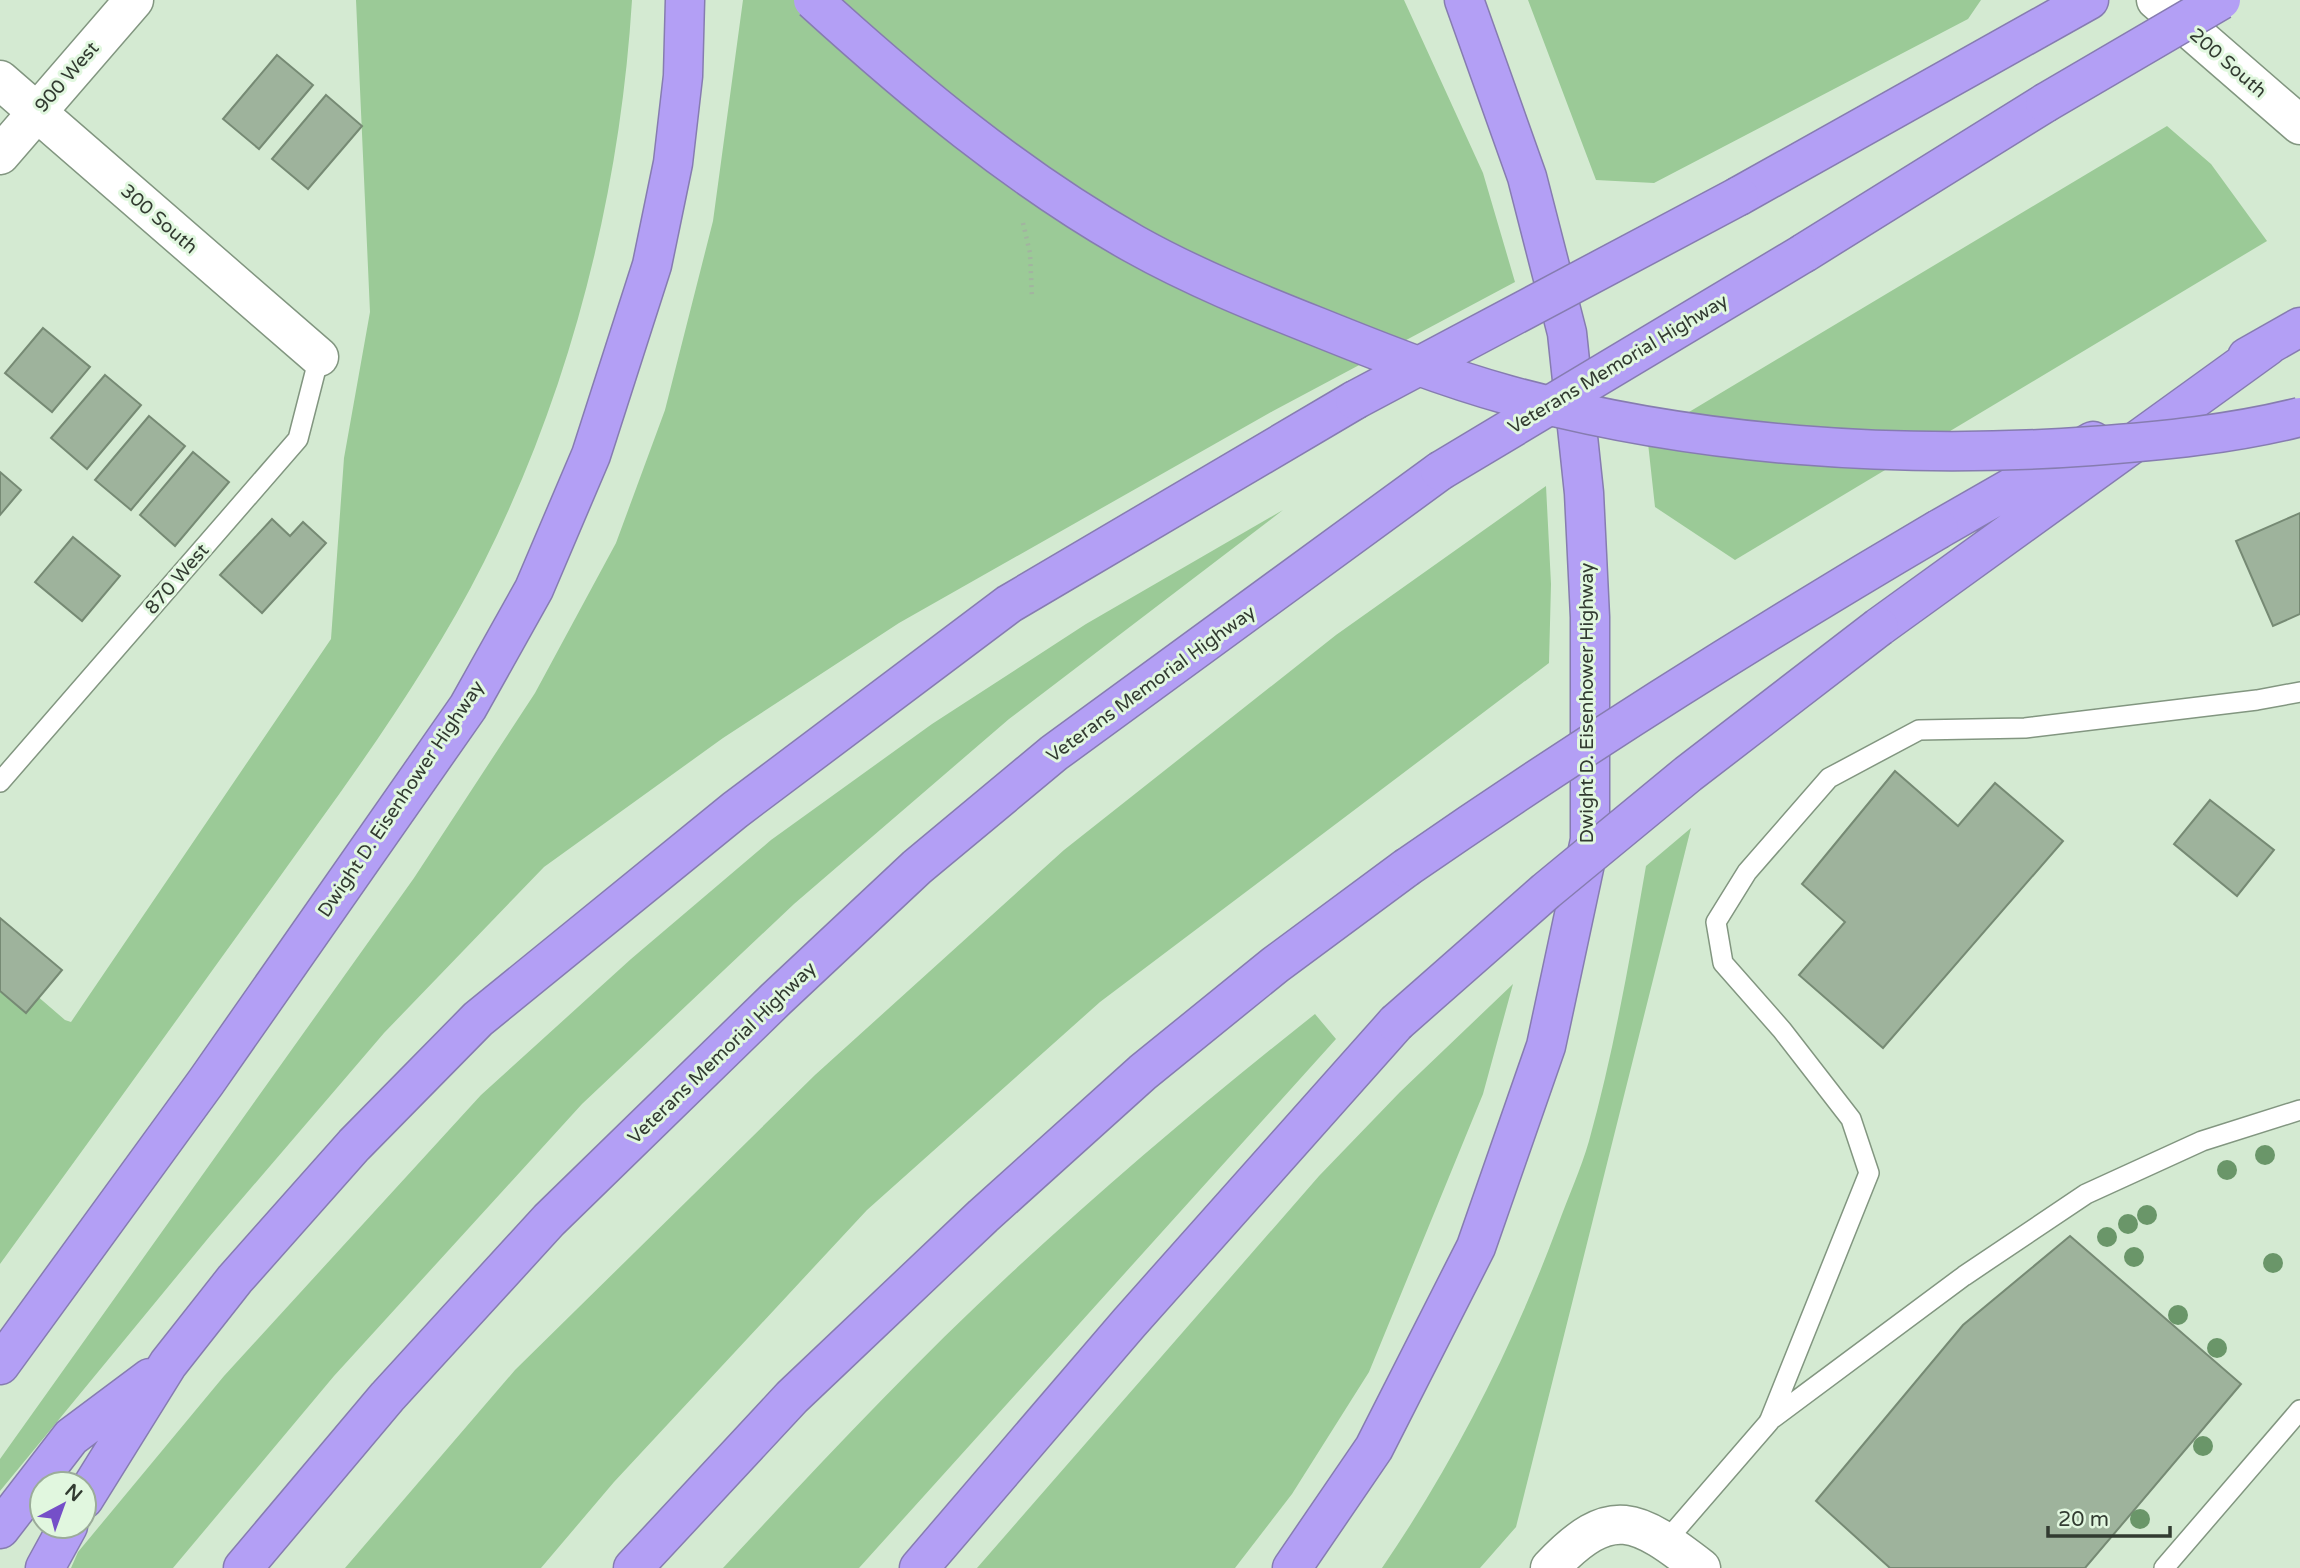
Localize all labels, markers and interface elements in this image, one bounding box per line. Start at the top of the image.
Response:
street label: 200 South [2185,24,2271,102]
street label: 900 West [30,37,104,117]
street label: 300 South [116,180,202,258]
street label: Veterans Memorial Highway [1504,290,1732,438]
street label: 870 West [140,539,214,619]
street label: Dwight D. Eisenhower Highway [1576,563,1598,843]
street label: Veterans Memorial Highway [1042,601,1260,767]
street label: Dwight D. Eisenhower Highway [313,677,489,921]
street label: Veterans Memorial Highway [624,957,820,1149]
north arrow [28,1470,98,1540]
text: N [61,1480,86,1506]
scale bar [2048,1494,2170,1538]
text: 20 m [2058,1507,2109,1532]

